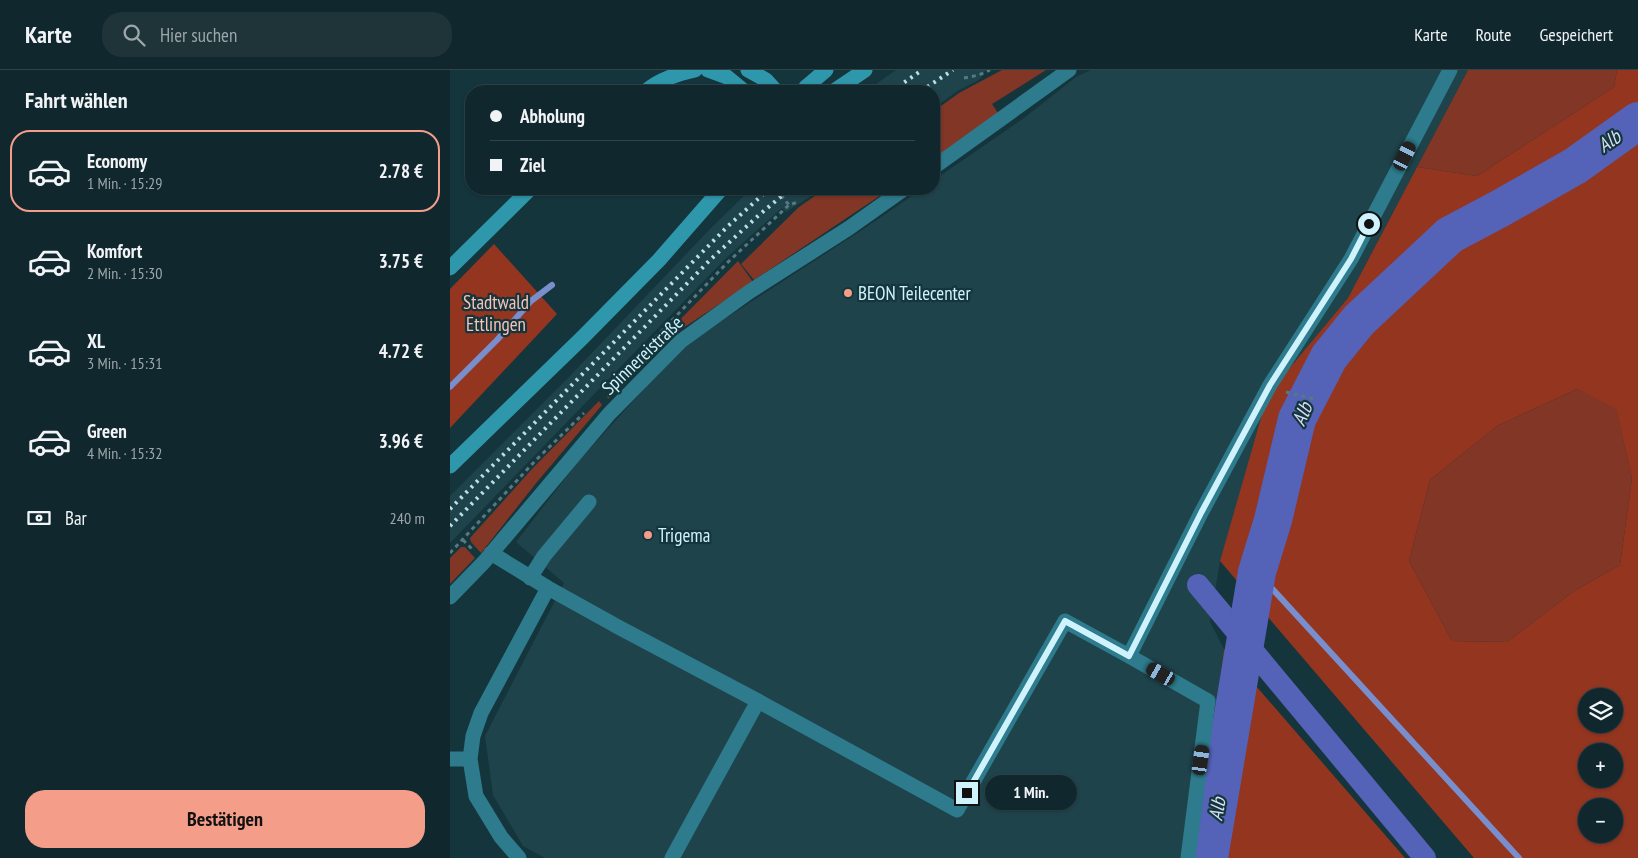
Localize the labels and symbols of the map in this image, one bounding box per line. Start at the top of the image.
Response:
water label: Alb [1592,123,1627,158]
car [1391,139,1418,173]
route start [1358,213,1380,235]
place label: BEON Teilecenter [858,281,971,305]
marker: BEON Teilecenter [842,287,854,299]
park label: Stadtwald Ettlingen [463,290,529,336]
street label: Spinnereistraße [596,310,688,400]
water label: Alb [1286,397,1319,430]
place label: Trigema [658,523,710,547]
marker: Trigema [642,529,654,541]
car [1144,660,1177,688]
car [1191,744,1210,776]
callout: 1 Min. [984,776,1077,810]
route end [956,782,978,804]
water label: Alb [1202,794,1232,822]

